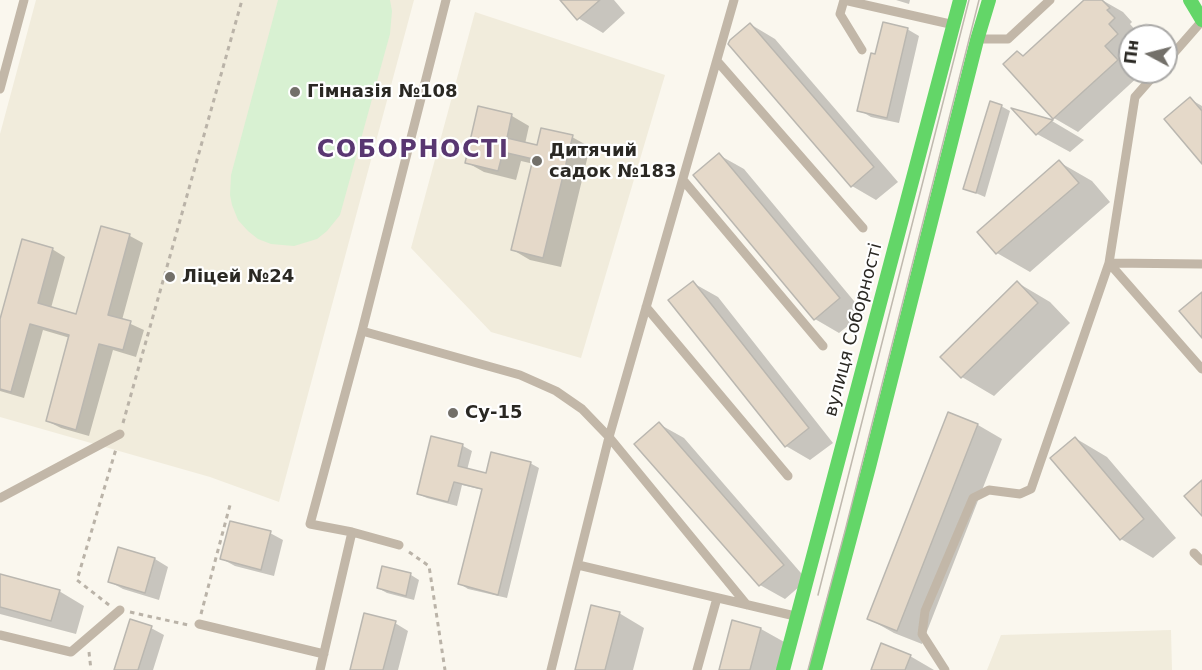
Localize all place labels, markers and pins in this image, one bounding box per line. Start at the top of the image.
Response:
place label: Гімназія №108 [307,81,458,103]
marker: Гімназія №108 [288,85,302,99]
place label: Дитячий садок №183 [549,140,676,182]
marker: Дитячий садок №183 [530,154,544,168]
place label: Ліцей №24 [182,266,294,288]
marker: Ліцей №24 [163,270,177,284]
place label: Су-15 [465,402,522,424]
marker: Су-15 [446,406,460,420]

